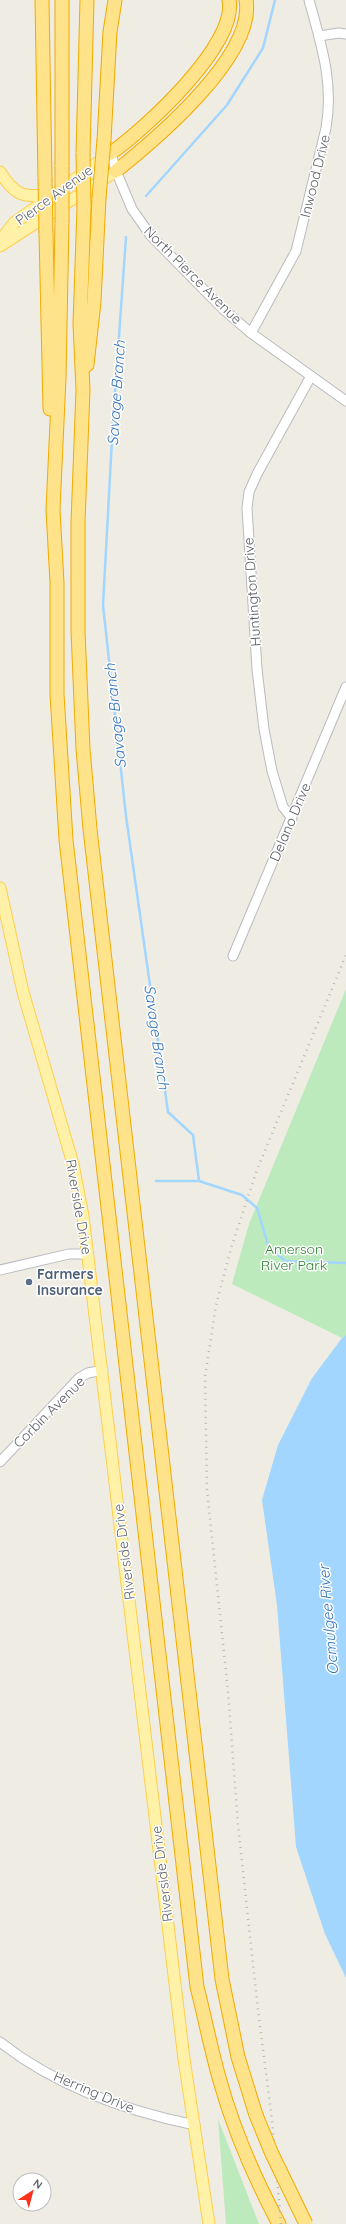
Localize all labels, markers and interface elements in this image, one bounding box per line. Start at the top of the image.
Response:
street label: Inwood Drive [296,132,334,219]
street label: Pierce Avenue [12,161,96,229]
street label: North Pierce Avenue [140,222,246,328]
water label: Savage Branch [103,339,129,446]
street label: Huntington Drive [239,537,265,647]
water label: Savage Branch [100,662,130,769]
street label: Delano Drive [265,780,315,864]
water label: Savage Branch [140,983,174,1091]
street label: Riverside Drive [62,1158,96,1256]
park label: Amerson River Park [261,1240,327,1274]
place label: Farmers Insurance [37,1265,103,1299]
marker: Farmers Insurance [24,1277,34,1287]
street label: Corbin Avenue [9,1372,89,1452]
street label: Riverside Drive [109,1503,139,1601]
water label: Ocmulgee River [314,1562,342,1676]
street label: Riverside Drive [147,1825,177,1923]
street label: Herring Drive [51,2067,137,2117]
north arrow [12,2172,52,2212]
text: N [30,2176,45,2192]

